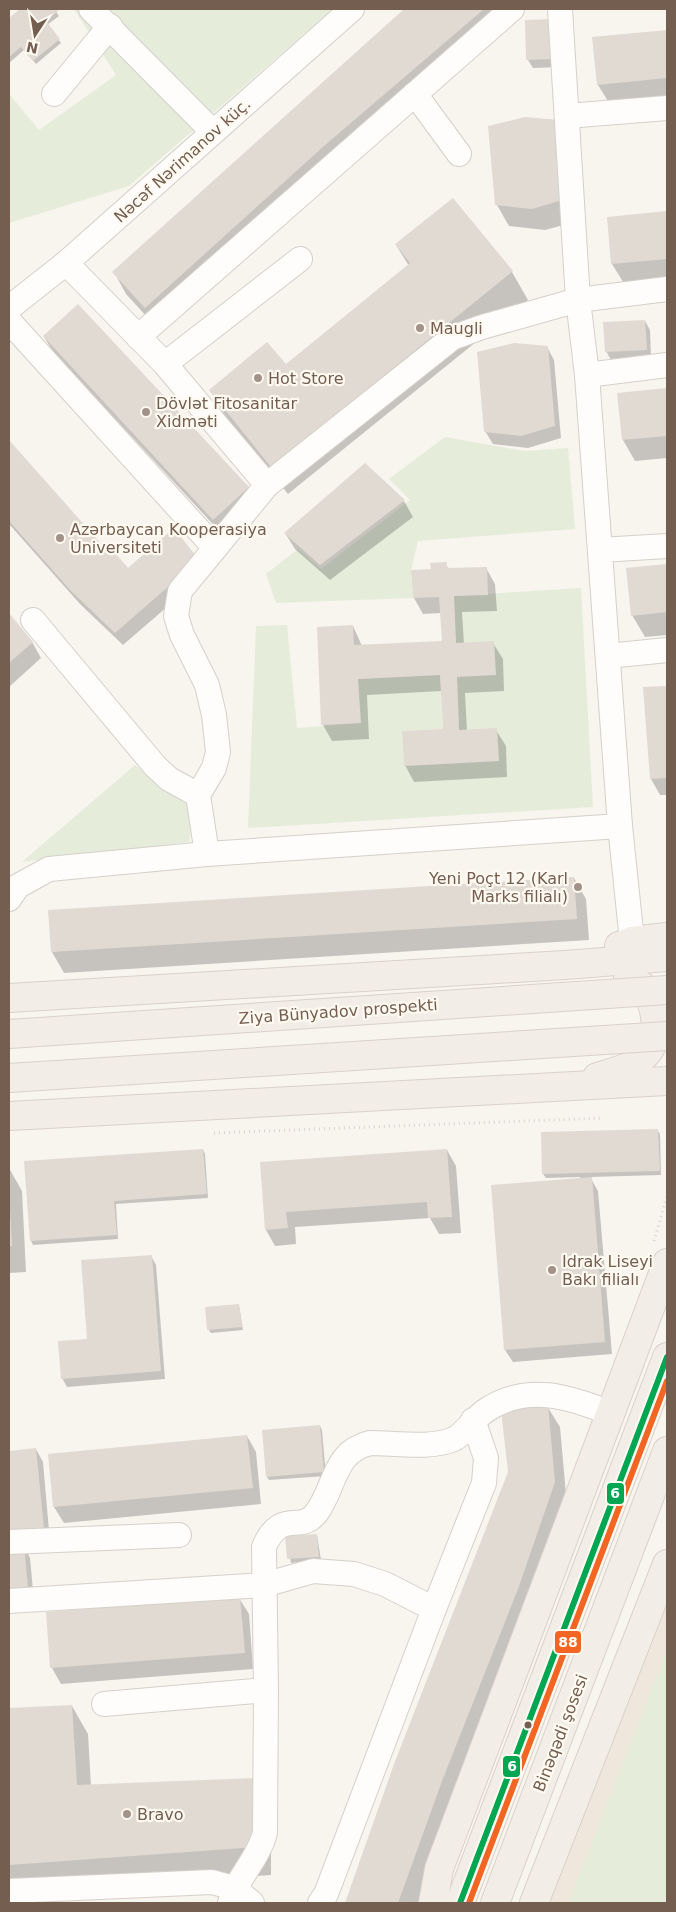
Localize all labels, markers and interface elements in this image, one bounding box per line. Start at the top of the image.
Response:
north arrow [10,10,60,60]
text: N [25,39,40,57]
street label: Nəcəf Nərimanov küç. [110,94,254,227]
place label: Maugli [430,319,483,338]
marker: Maugli [414,322,426,334]
place label: Hot Store [268,369,343,388]
marker: Hot Store [252,372,264,384]
place label: Dövlət Fitosanitar Xidməti [156,394,298,431]
marker: Dövlət Fitosanitar Xidməti [140,406,152,418]
place label: Azərbaycan Kooperasiya Universiteti [70,520,267,557]
marker: Azərbaycan Kooperasiya Universiteti [54,532,66,544]
place label: Yeni Poçt 12 (Karl Marks filialı) [428,869,568,906]
marker: Yeni Poçt 12 (Karl Marks filialı) [572,881,584,893]
street label: Ziya Bünyadov prospekti [238,995,438,1028]
place label: Idrak Liseyi Bakı filialı [562,1252,653,1289]
marker: Idrak Liseyi Bakı filialı [546,1264,558,1276]
line badge: 6 [606,1482,625,1505]
text: 6 [610,1485,620,1501]
line badge: 88 [554,1630,582,1654]
text: 88 [558,1634,578,1650]
street label: Binəqədi şosesi [529,1672,592,1795]
unlabelled marker [523,1720,533,1730]
line badge: 6 [502,1755,521,1778]
text: 6 [507,1758,517,1774]
place label: Bravo [137,1805,184,1824]
marker: Bravo [121,1808,133,1820]

